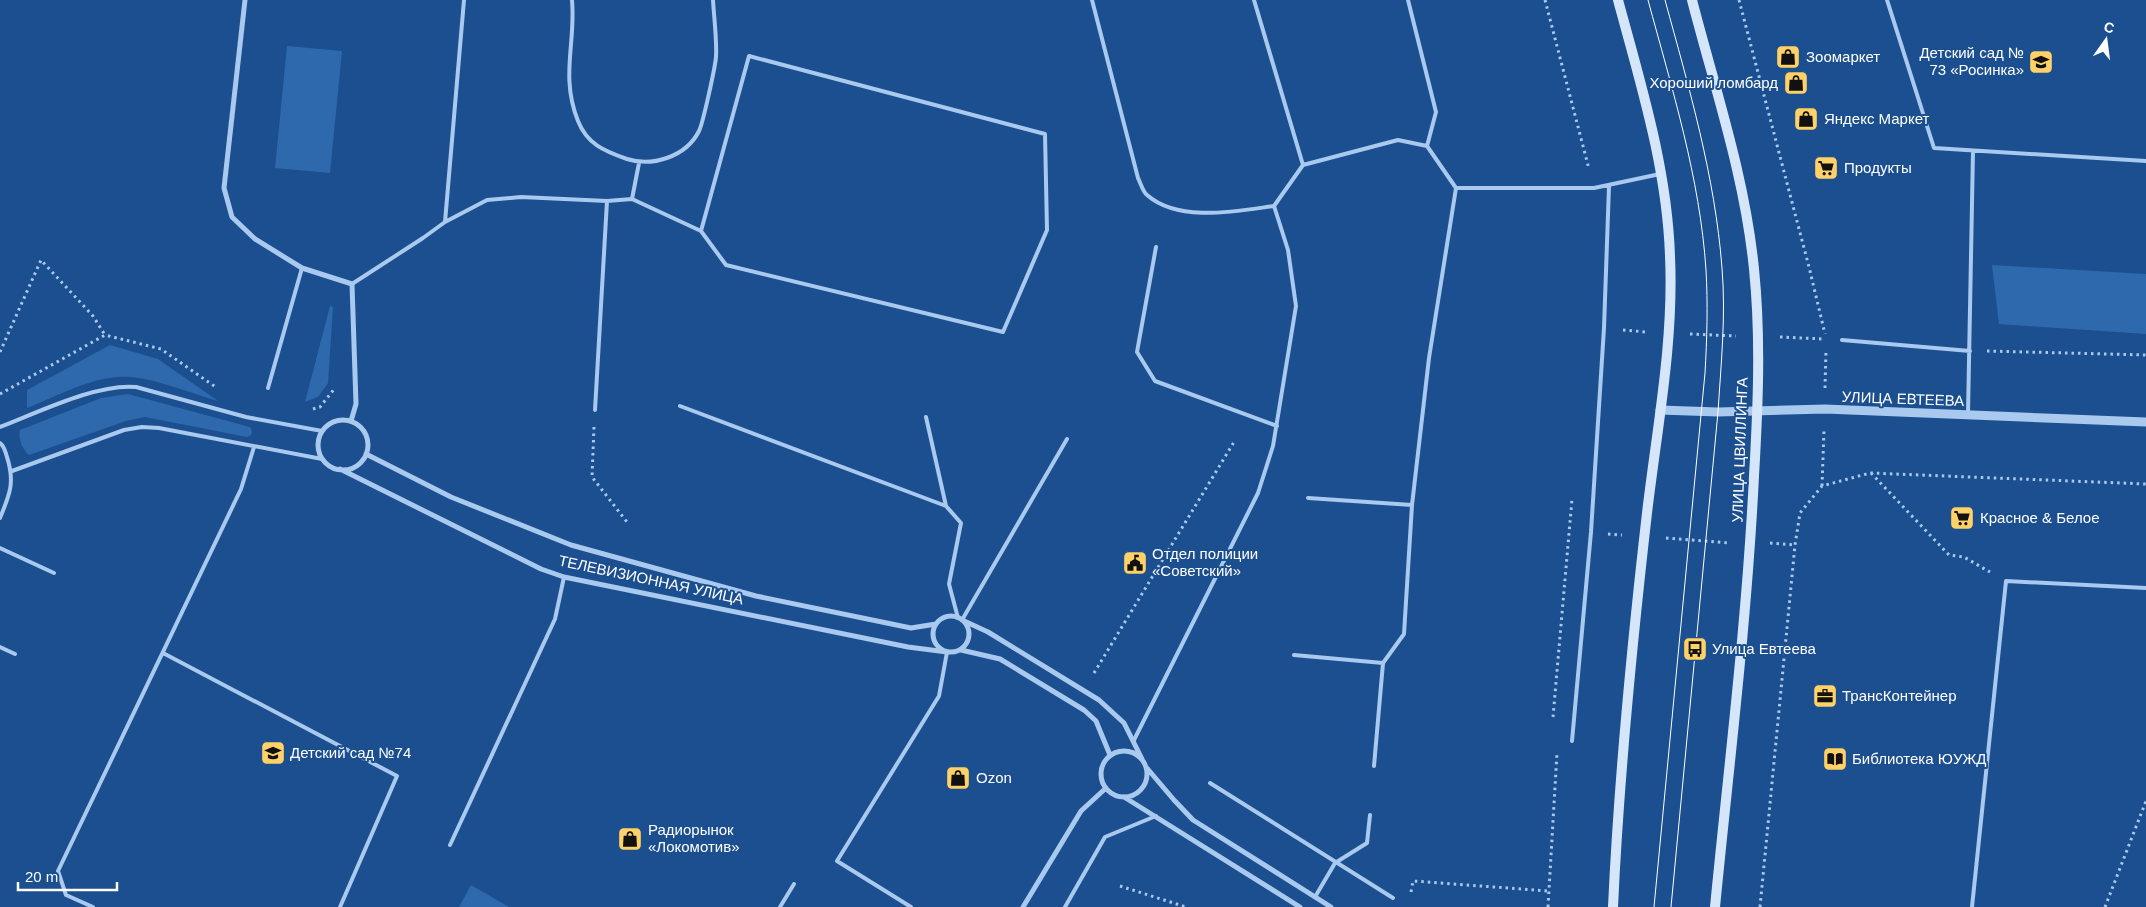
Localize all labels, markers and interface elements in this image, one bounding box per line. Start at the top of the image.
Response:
north arrow [2081,15,2131,65]
text: С [2102,18,2116,36]
shop icon: Зоомаркет [1775,44,1801,70]
place label: Детский сад № 73 «Росинка» [1919,44,2024,78]
place label: Зоомаркет [1806,48,1880,65]
school or university icon: Детский сад № 73 «Росинка» [2028,49,2054,75]
shop icon: Хороший ломбард [1783,70,1809,96]
place label: Хороший ломбард [1649,74,1778,91]
shop icon: Яндекс Маркет [1793,106,1819,132]
place label: Яндекс Маркет [1824,110,1930,127]
supermarket icon: Продукты [1813,155,1839,181]
place label: Продукты [1844,159,1912,176]
street label: УЛИЦА ЦВИЛЛИНГА [1728,377,1751,523]
street label: УЛИЦА ЕВТЕЕВА [1841,388,1965,409]
supermarket icon: Красное & Белое [1949,505,1975,531]
place label: Красное & Белое [1980,509,2100,526]
place label: Отдел полиции «Советский» [1152,545,1258,579]
public building icon: Отдел полиции «Советский» [1122,550,1148,576]
street label: ТЕЛЕВИЗИОННАЯ УЛИЦА [557,552,745,607]
bus stop icon: Улица Евтеева [1682,636,1708,662]
place label: Улица Евтеева [1712,640,1817,657]
office icon: ТрансКонтейнер [1812,683,1838,709]
place label: ТрансКонтейнер [1842,687,1957,704]
school or university icon: Детский сад №74 [260,740,286,766]
place label: Детский сад №74 [290,744,411,761]
library icon: Библиотека ЮУЖД [1822,746,1848,772]
place label: Библиотека ЮУЖД [1852,750,1986,767]
shop icon: Ozon [945,765,971,791]
place label: Ozon [976,769,1012,786]
place label: Радиорынок «Локомотив» [648,821,740,855]
shop icon: Радиорынок «Локомотив» [617,826,643,852]
scale bar [18,860,116,892]
text: 20 m [25,868,58,885]

